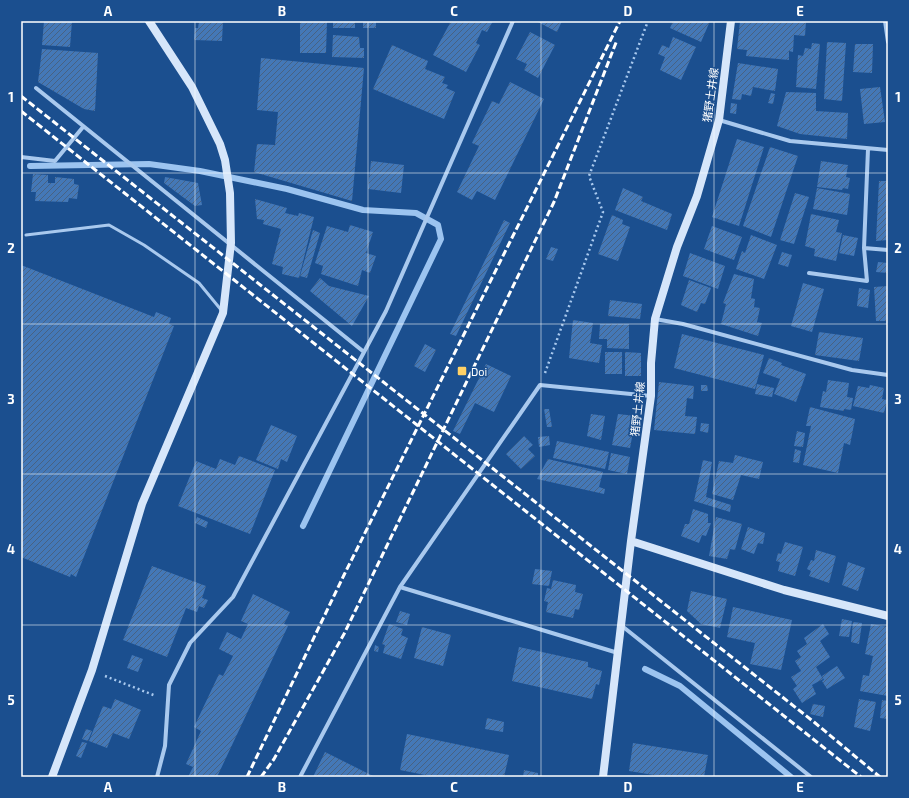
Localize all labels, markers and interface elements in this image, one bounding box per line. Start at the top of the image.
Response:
text: A [104,3,113,19]
text: B [278,3,286,19]
text: C [450,3,458,19]
text: D [624,3,633,19]
text: E [796,3,804,19]
street label: 猪野土井線 [700,67,720,123]
text: 1 [8,89,14,105]
text: 1 [895,89,901,105]
text: 2 [7,240,15,256]
text: 2 [894,240,902,256]
marker: Doi [456,365,468,377]
place label: Doi [471,365,487,378]
street label: 猪野土井線 [628,381,646,437]
text: 3 [7,391,15,407]
text: 3 [894,391,902,407]
text: 4 [7,541,15,557]
text: 4 [894,541,902,557]
text: 5 [7,692,15,708]
text: 5 [894,692,902,708]
text: A [104,779,113,795]
text: B [278,779,286,795]
text: C [450,779,458,795]
text: D [624,779,633,795]
text: E [796,779,804,795]

